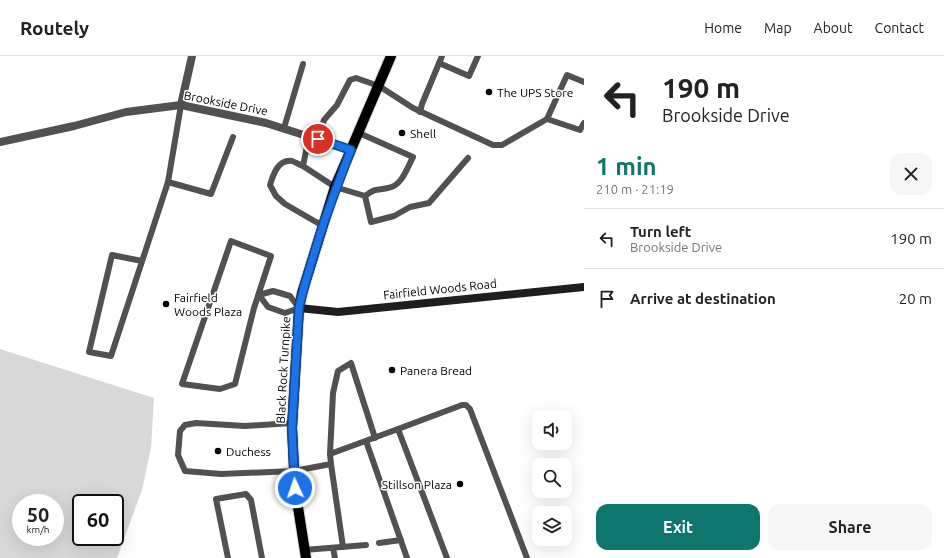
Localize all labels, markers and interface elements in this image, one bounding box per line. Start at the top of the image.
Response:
text: Routely [20,17,89,39]
text: Home [704,20,742,36]
text: Map [764,20,792,36]
text: About [814,20,853,36]
text: Contact [875,20,924,36]
icon: left [596,72,648,124]
text: 190 m [662,72,740,103]
place label: The UPS Store [497,86,573,99]
marker: The UPS Store [484,87,494,97]
street label: Brookside Drive [183,88,269,118]
text: Brookside Drive [662,105,790,125]
pin [301,122,335,156]
place label: Shell [410,127,436,140]
icon: arrive [307,128,329,150]
marker: Shell [397,128,407,138]
text: 1 min [596,153,657,180]
button: close [890,153,932,195]
text: 210 m · 21:19 [596,182,674,196]
text: Turn left [630,223,691,240]
icon: left [596,228,618,250]
text: 190 m [890,230,932,247]
text: Brookside Drive [630,240,722,254]
street label: Fairfield Woods Road [383,277,497,301]
icon: arrive [596,288,618,310]
text: Arrive at destination [630,290,776,307]
text: 20 m [899,290,932,307]
place label: Fairfield Woods Plaza [174,291,242,318]
marker: Fairfield Woods Plaza [161,299,171,309]
street label: Black Rock Turnpike [274,316,292,424]
place label: Panera Bread [400,364,472,377]
marker: Panera Bread [387,365,397,375]
map controls [532,410,572,546]
button: sound [532,410,572,450]
place label: Duchess [226,445,271,458]
marker: Duchess [213,446,223,456]
button: search [532,458,572,498]
position arrow [274,467,316,509]
place label: Stillson Plaza [382,478,452,491]
marker: Stillson Plaza [455,479,465,489]
speed limit sign: 60 [72,494,124,546]
text: 50 [27,503,49,526]
button: Exit [596,504,760,550]
button: Share [768,504,932,550]
button: layers [532,506,572,546]
text: km/h [26,524,50,535]

